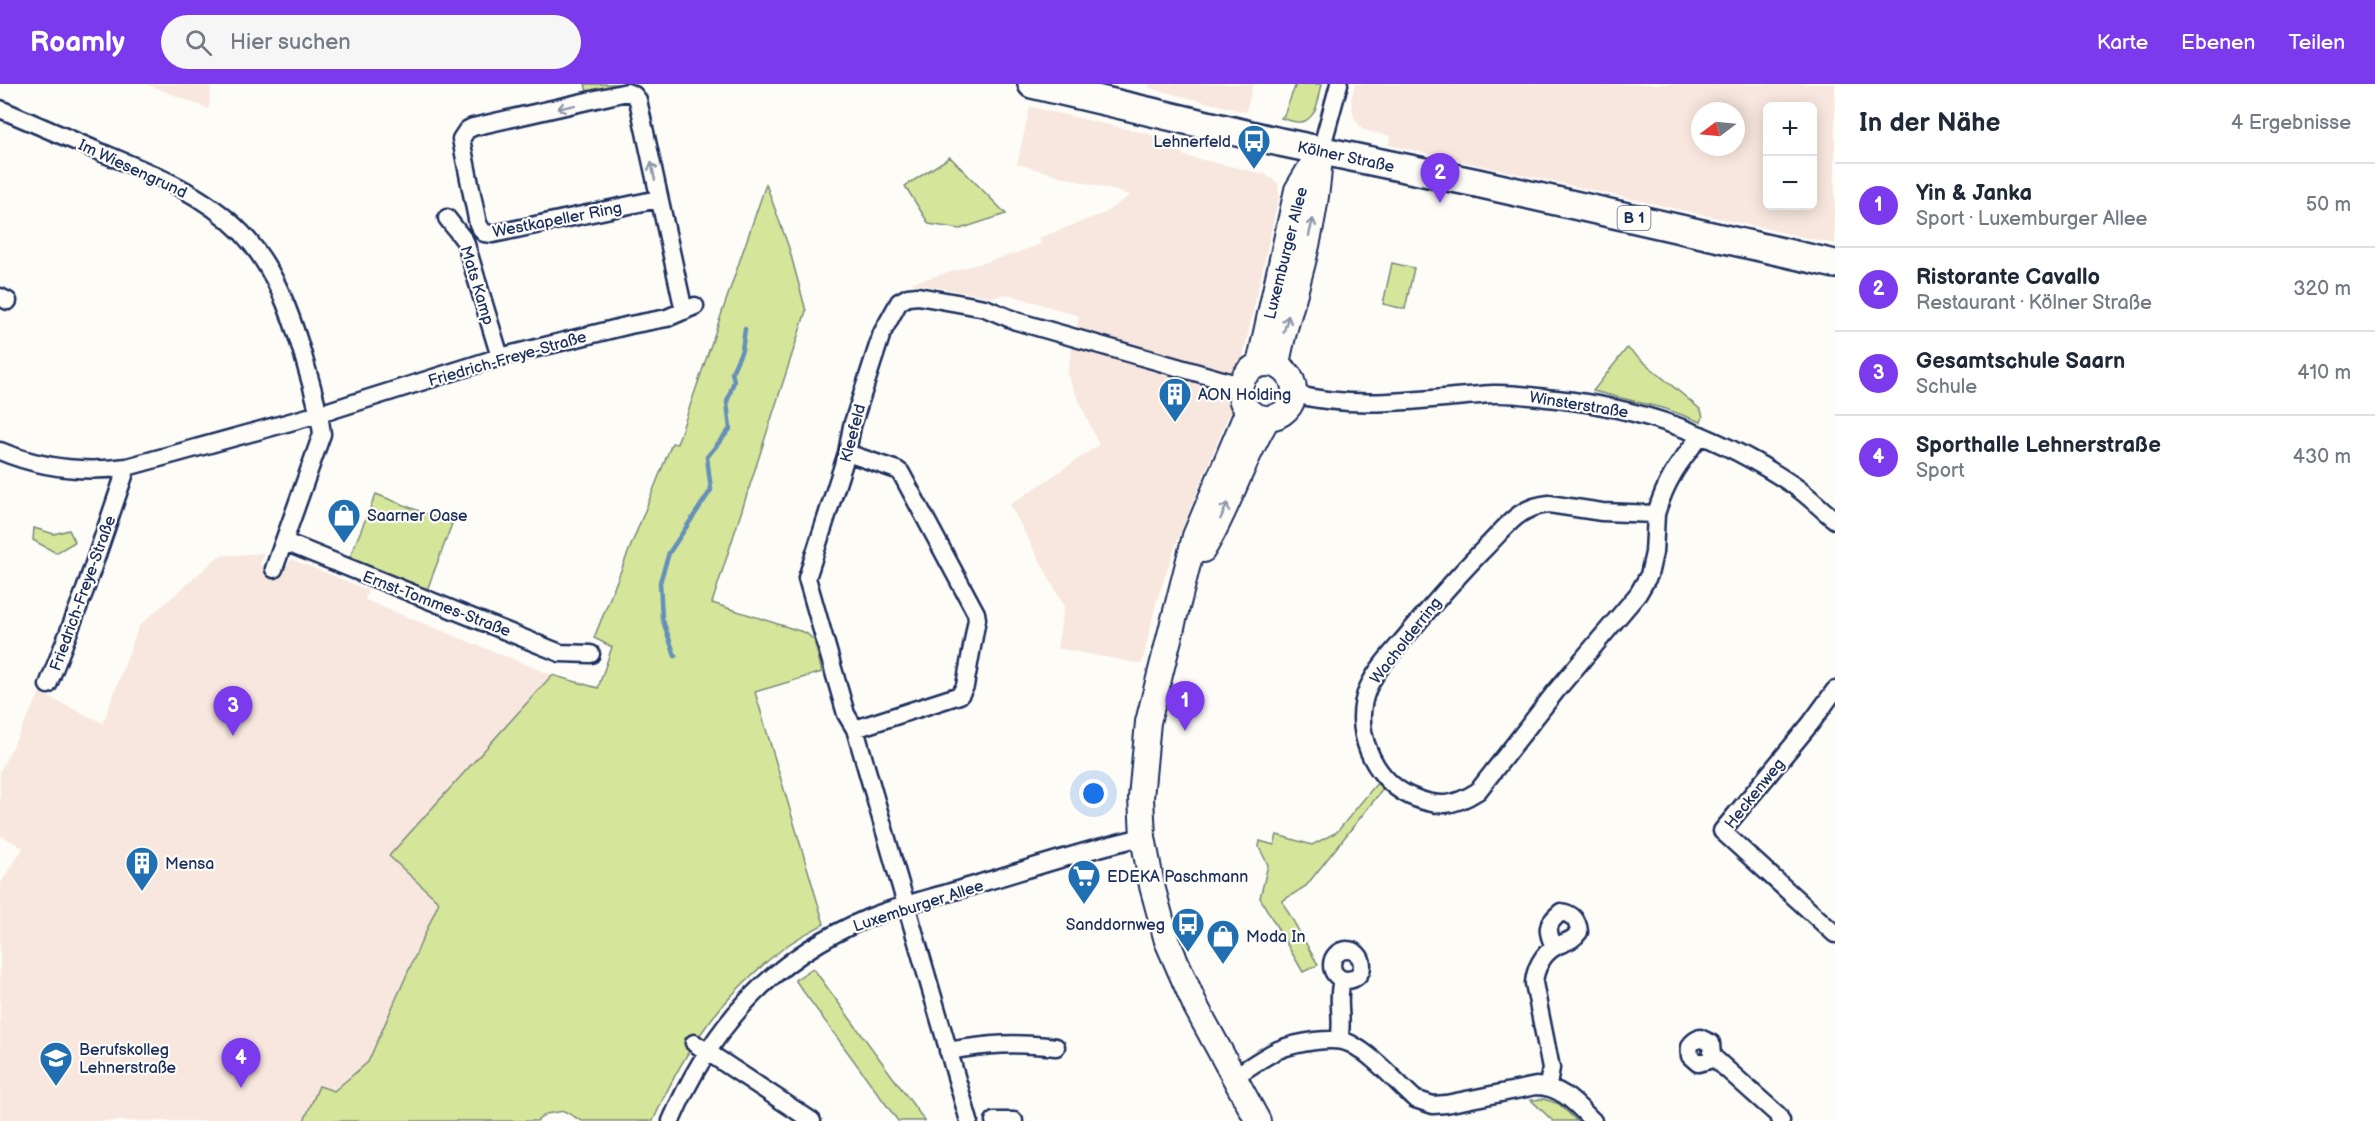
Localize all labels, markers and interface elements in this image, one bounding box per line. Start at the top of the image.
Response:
search box [161,15,581,69]
text: Roamly [30,26,125,59]
icon: search [182,26,215,59]
text: Hier suchen [230,29,351,56]
text: Karte [2097,30,2148,55]
text: Ebenen [2181,30,2255,55]
text: Teilen [2288,30,2345,55]
one-way arrow [557,102,576,114]
north arrow [1691,102,1745,156]
map controls [1763,102,1817,210]
button: + [1763,102,1817,156]
text: In der Nähe [1859,108,2001,139]
text: 4 Ergebnisse [2231,111,2351,135]
bus stop icon: Lehnerfeld [1236,123,1272,170]
place label: Lehnerfeld [1153,133,1231,152]
street label: Im Wiesengrund [75,136,190,203]
street label: Kölner Straße [1296,138,1396,177]
pin: 2 [1420,154,1460,203]
button: − [1763,156,1817,210]
one-way arrow [647,162,658,182]
text: Yin & Janka [1916,180,2032,207]
street label: Luxemburger Allee [1261,185,1312,322]
text: 1 [1874,193,1883,217]
text: 50 m [2306,193,2351,217]
street label: Westkapeller Ring [491,199,624,242]
road number: B 1 [1618,206,1650,230]
text: Sport · Luxemburger Allee [1916,207,2147,231]
one-way arrow [1306,217,1317,237]
street label: Mats Kamp [456,244,498,327]
text: Ristorante Cavallo [1916,264,2100,291]
text: 2 [1873,277,1884,301]
text: 320 m [2293,277,2351,301]
text: Restaurant · Kölner Straße [1916,291,2152,315]
one-way arrow [1281,315,1292,334]
street label: Friedrich-Freye-Straße [426,328,589,391]
text: Gesamtschule Saarn [1916,348,2125,375]
text: 3 [1873,361,1884,385]
text: 410 m [2297,361,2351,385]
text: Schule [1916,375,1977,399]
building icon: AON Holding [1157,376,1193,423]
place label: AON Holding [1198,386,1291,405]
street label: Winsterstraße [1528,388,1630,423]
street label: Kleefeld [837,402,870,464]
text: Sporthalle Lehnerstraße [1916,432,2161,459]
text: 4 [1873,445,1884,469]
text: 430 m [2293,445,2351,469]
text: Sport [1916,459,1965,483]
shop icon: Saarner Oase [326,497,362,544]
one-way arrow [1219,502,1230,520]
place label: Saarner Oase [367,507,468,526]
street label: Friedrich-Freye-Straße [46,513,121,674]
street label: Ernst-Tommes-Straße [360,567,514,642]
street label: Wacholderring [1366,594,1446,688]
pin: 1 [1166,682,1204,731]
pin: 3 [214,686,252,736]
street label: Heckenweg [1721,755,1789,833]
your location [1079,779,1108,808]
building icon: Mensa [124,845,160,892]
place label: Mensa [165,855,214,874]
supermarket icon: EDEKA Paschmann [1066,858,1102,905]
place label: EDEKA Paschmann [1107,868,1248,887]
street label: Luxemburger Allee [851,876,986,936]
bus stop icon: Sanddornweg [1170,906,1206,953]
place label: Sanddornweg [1066,916,1165,935]
shop icon: Moda In [1205,918,1241,965]
place label: Moda In [1246,928,1305,947]
pin: 4 [222,1038,260,1088]
school or university icon: Berufskolleg Lehnerstraße [38,1040,74,1087]
place label: Berufskolleg Lehnerstraße [79,1041,177,1078]

